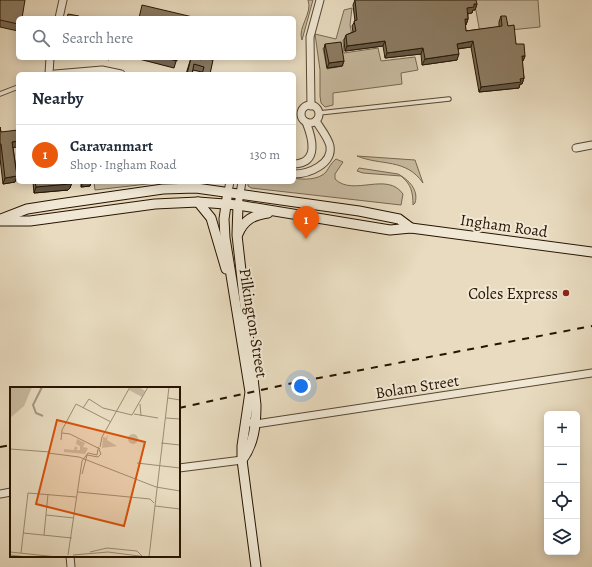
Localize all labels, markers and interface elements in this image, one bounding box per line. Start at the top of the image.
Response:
search box [16,16,296,60]
icon: search [30,27,52,49]
text: Search here [62,28,133,48]
text: Nearby [32,87,83,110]
text: Caravanmart [70,136,153,156]
text: 1 [43,146,47,163]
text: 130 m [250,146,280,163]
text: Shop · Ingham Road [70,156,176,173]
pin: 1 [293,206,319,239]
street label: Ingham Road [459,209,549,243]
street label: Pilkington Street [233,267,273,380]
place label: Coles Express [468,283,558,305]
marker: Coles Express [561,288,571,298]
street label: Bolam Street [374,370,461,404]
your location [291,376,311,396]
inset map [10,387,180,557]
map controls [544,411,580,555]
button: + [544,411,580,447]
button: − [544,447,580,483]
button: locate [544,483,580,519]
button: layers [544,519,580,555]

